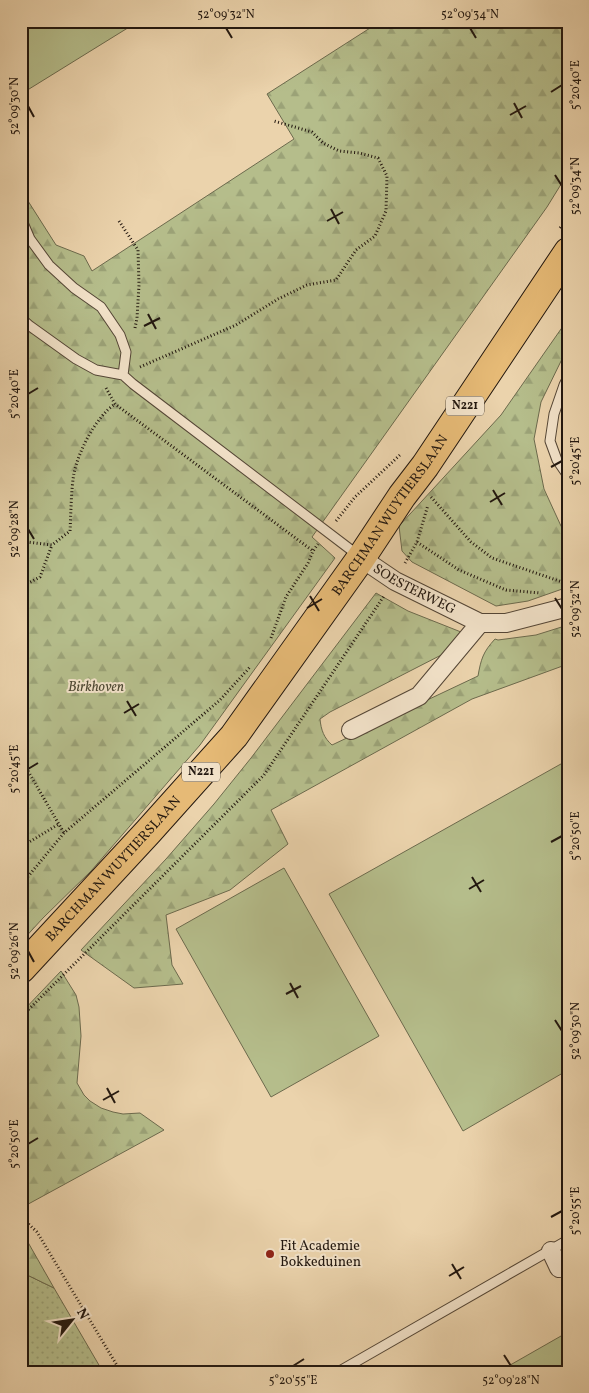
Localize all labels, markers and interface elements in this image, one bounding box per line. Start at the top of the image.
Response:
text: 52°09'32"N [197,7,255,23]
text: 52°09'34"N [441,7,499,23]
text: 5°20'40"E [568,60,584,110]
text: 52°09'30"N [7,77,23,135]
text: 52°09'34"N [568,157,584,215]
text: 5°20'40"E [7,369,23,419]
road number: N221 [446,396,484,416]
street label: BARCHMAN WUYTIERSLAAN [328,431,453,600]
text: 5°20'45"E [568,437,584,485]
text: 52°09'28"N [7,500,23,558]
street label: SOESTERWEG [369,559,459,619]
text: 52°09'32"N [568,580,584,638]
park label: Birkhoven [68,678,124,697]
text: 5°20'45"E [7,745,23,793]
road number: N221 [182,762,220,782]
street label: BARCHMAN WUYTIERSLAAN [41,792,185,946]
text: 5°20'50"E [568,811,584,861]
text: 52°09'26"N [7,922,23,980]
text: 52°09'30"N [568,1002,584,1060]
text: 5°20'50"E [7,1119,23,1169]
text: 5°20'55"E [568,1187,584,1235]
place label: Fit Academie Bokkeduinen [280,1237,361,1272]
marker: Fit Academie Bokkeduinen [264,1248,276,1260]
north arrow [48,1296,98,1346]
text: N [71,1305,93,1323]
text: 5°20'55"E [269,1373,317,1389]
text: 52°09'28"N [482,1373,540,1389]

